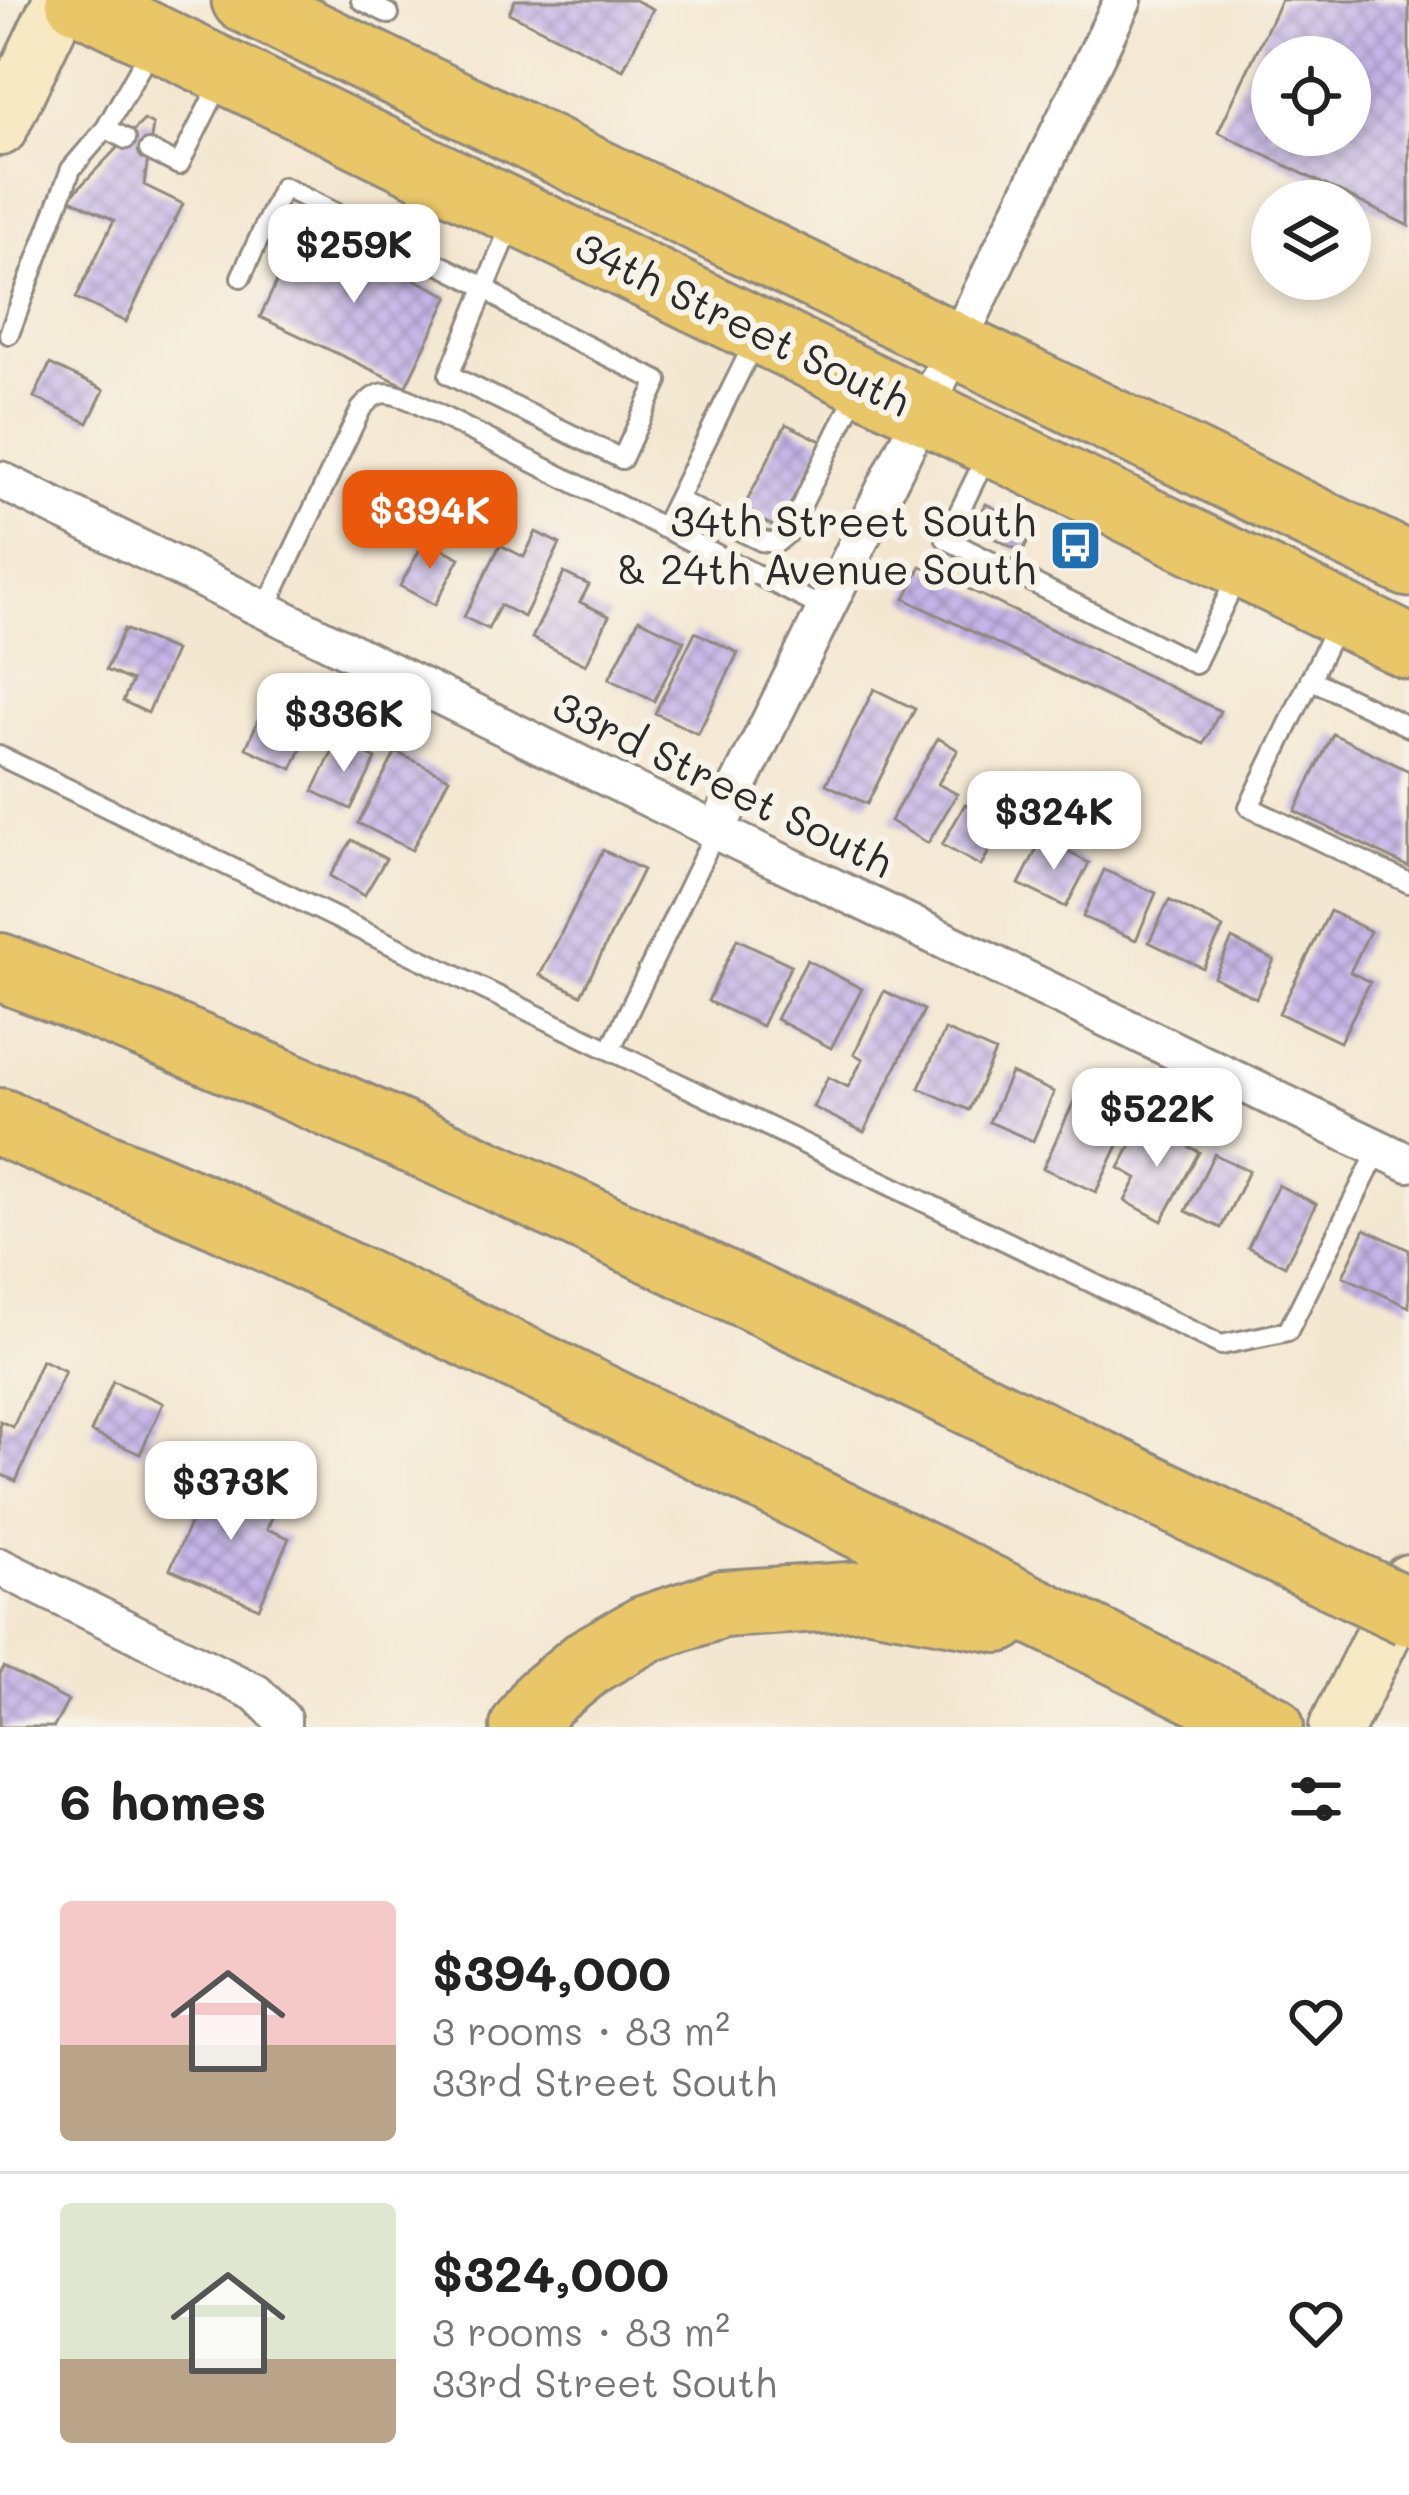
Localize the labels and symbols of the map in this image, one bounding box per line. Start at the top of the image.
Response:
pin: $259K [270,204,438,306]
street label: 34th Street South [567,218,920,428]
pin: $394K [346,470,514,572]
place label: 34th Street South & 24th Avenue South [616,493,1036,596]
bus stop icon: 34th Street South & 24th Avenue South [1047,518,1103,574]
pin: $336K [260,673,428,775]
street label: 33rd Street South [545,677,903,889]
pin: $324K [970,771,1138,873]
pin: $522K [1073,1068,1241,1170]
pin: $373K [147,1441,315,1543]

